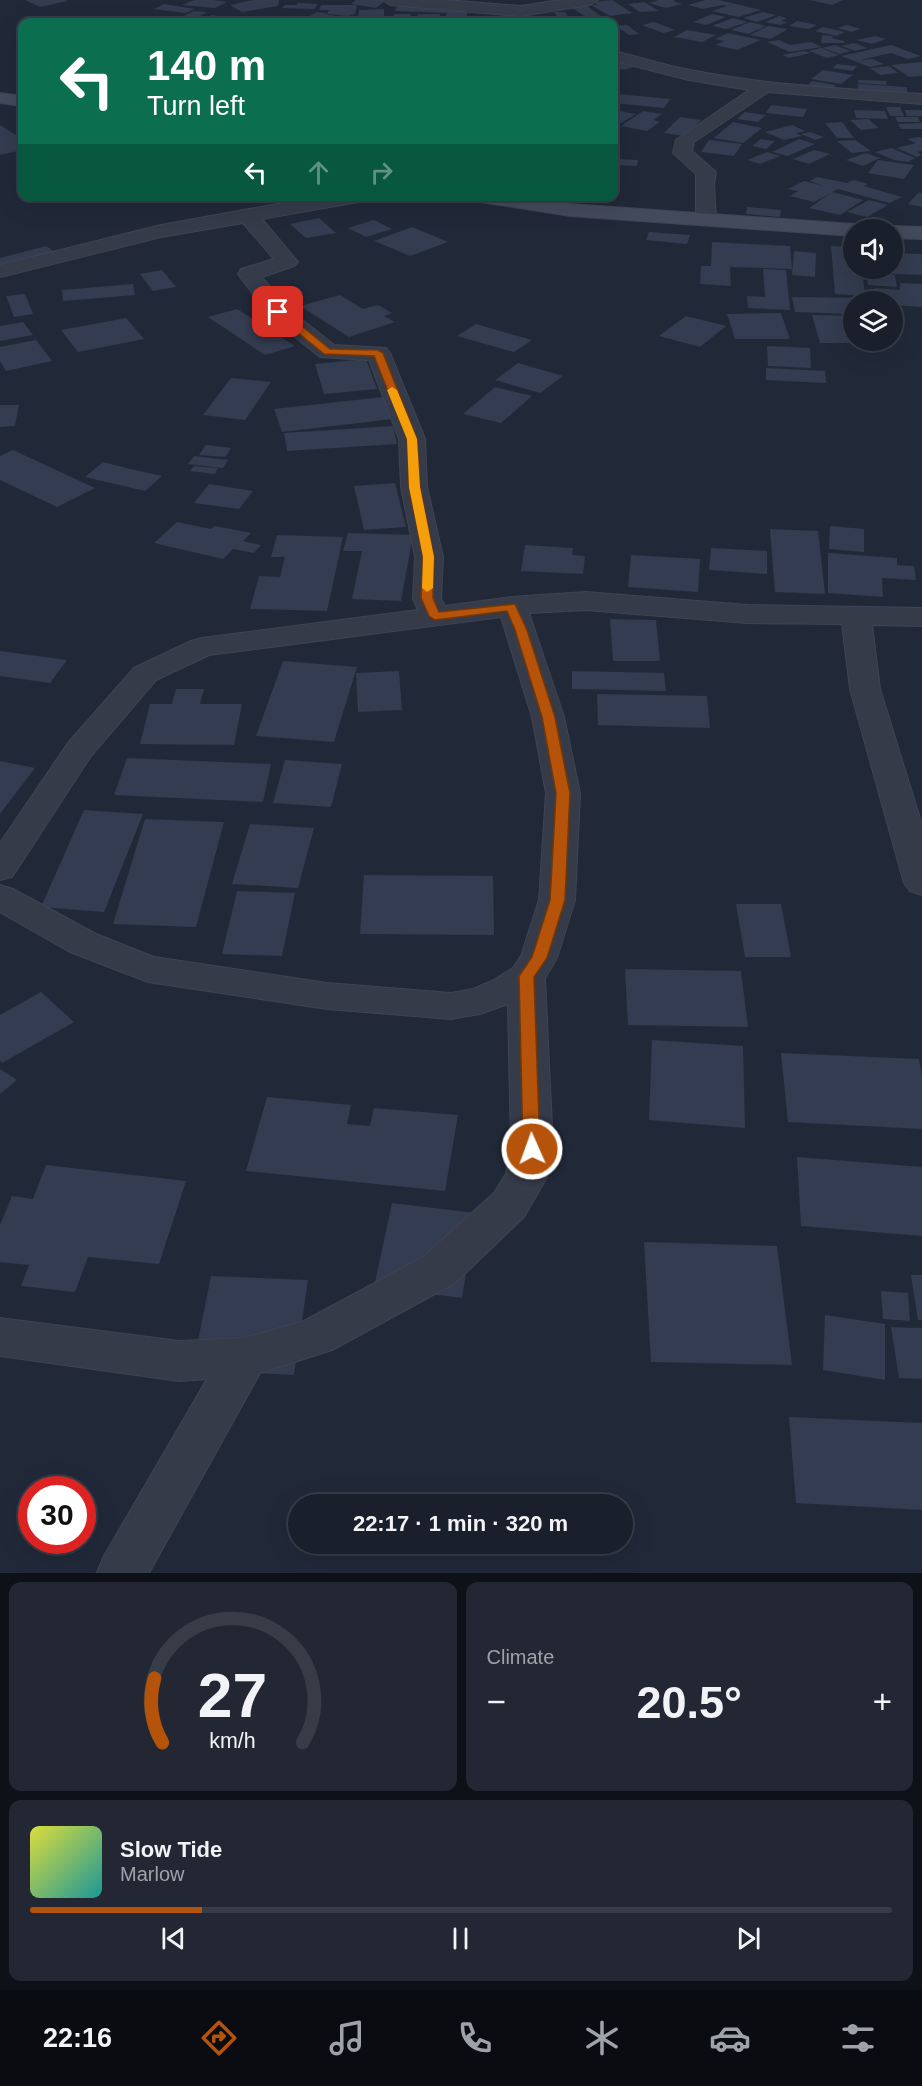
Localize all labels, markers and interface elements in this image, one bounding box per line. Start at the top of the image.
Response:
icon: left [48,42,126,120]
text: 140 m [147,42,266,89]
text: Turn left [147,91,245,121]
icon: left [239,156,272,189]
icon: ahead [302,156,335,189]
icon: right [365,156,398,189]
map controls [843,219,903,351]
button: sound [843,219,903,279]
pin [252,286,303,337]
button: layers [843,291,903,351]
icon: arrive [261,295,294,328]
position arrow [500,1117,564,1181]
speed limit sign: 30 [18,1476,96,1554]
text: 22:17 · 1 min · 320 m [353,1511,568,1536]
text: Climate [487,1646,554,1668]
text: 27 [198,1661,267,1730]
text: 20.5° [636,1677,742,1728]
text: − [487,1683,506,1720]
text: + [873,1683,892,1720]
text: km/h [210,1730,256,1754]
text: Slow Tide [120,1837,222,1862]
text: Marlow [120,1863,184,1885]
icon: previous [157,1922,190,1955]
icon: pause [444,1922,477,1955]
icon: next [732,1922,765,1955]
icon: directions [198,2017,240,2059]
icon: music [326,2017,368,2059]
icon: phone [454,2017,496,2059]
icon: climate [581,2017,623,2059]
icon: car [709,2017,751,2059]
icon: filters [837,2017,879,2059]
text: 22:16 [43,2023,112,2053]

